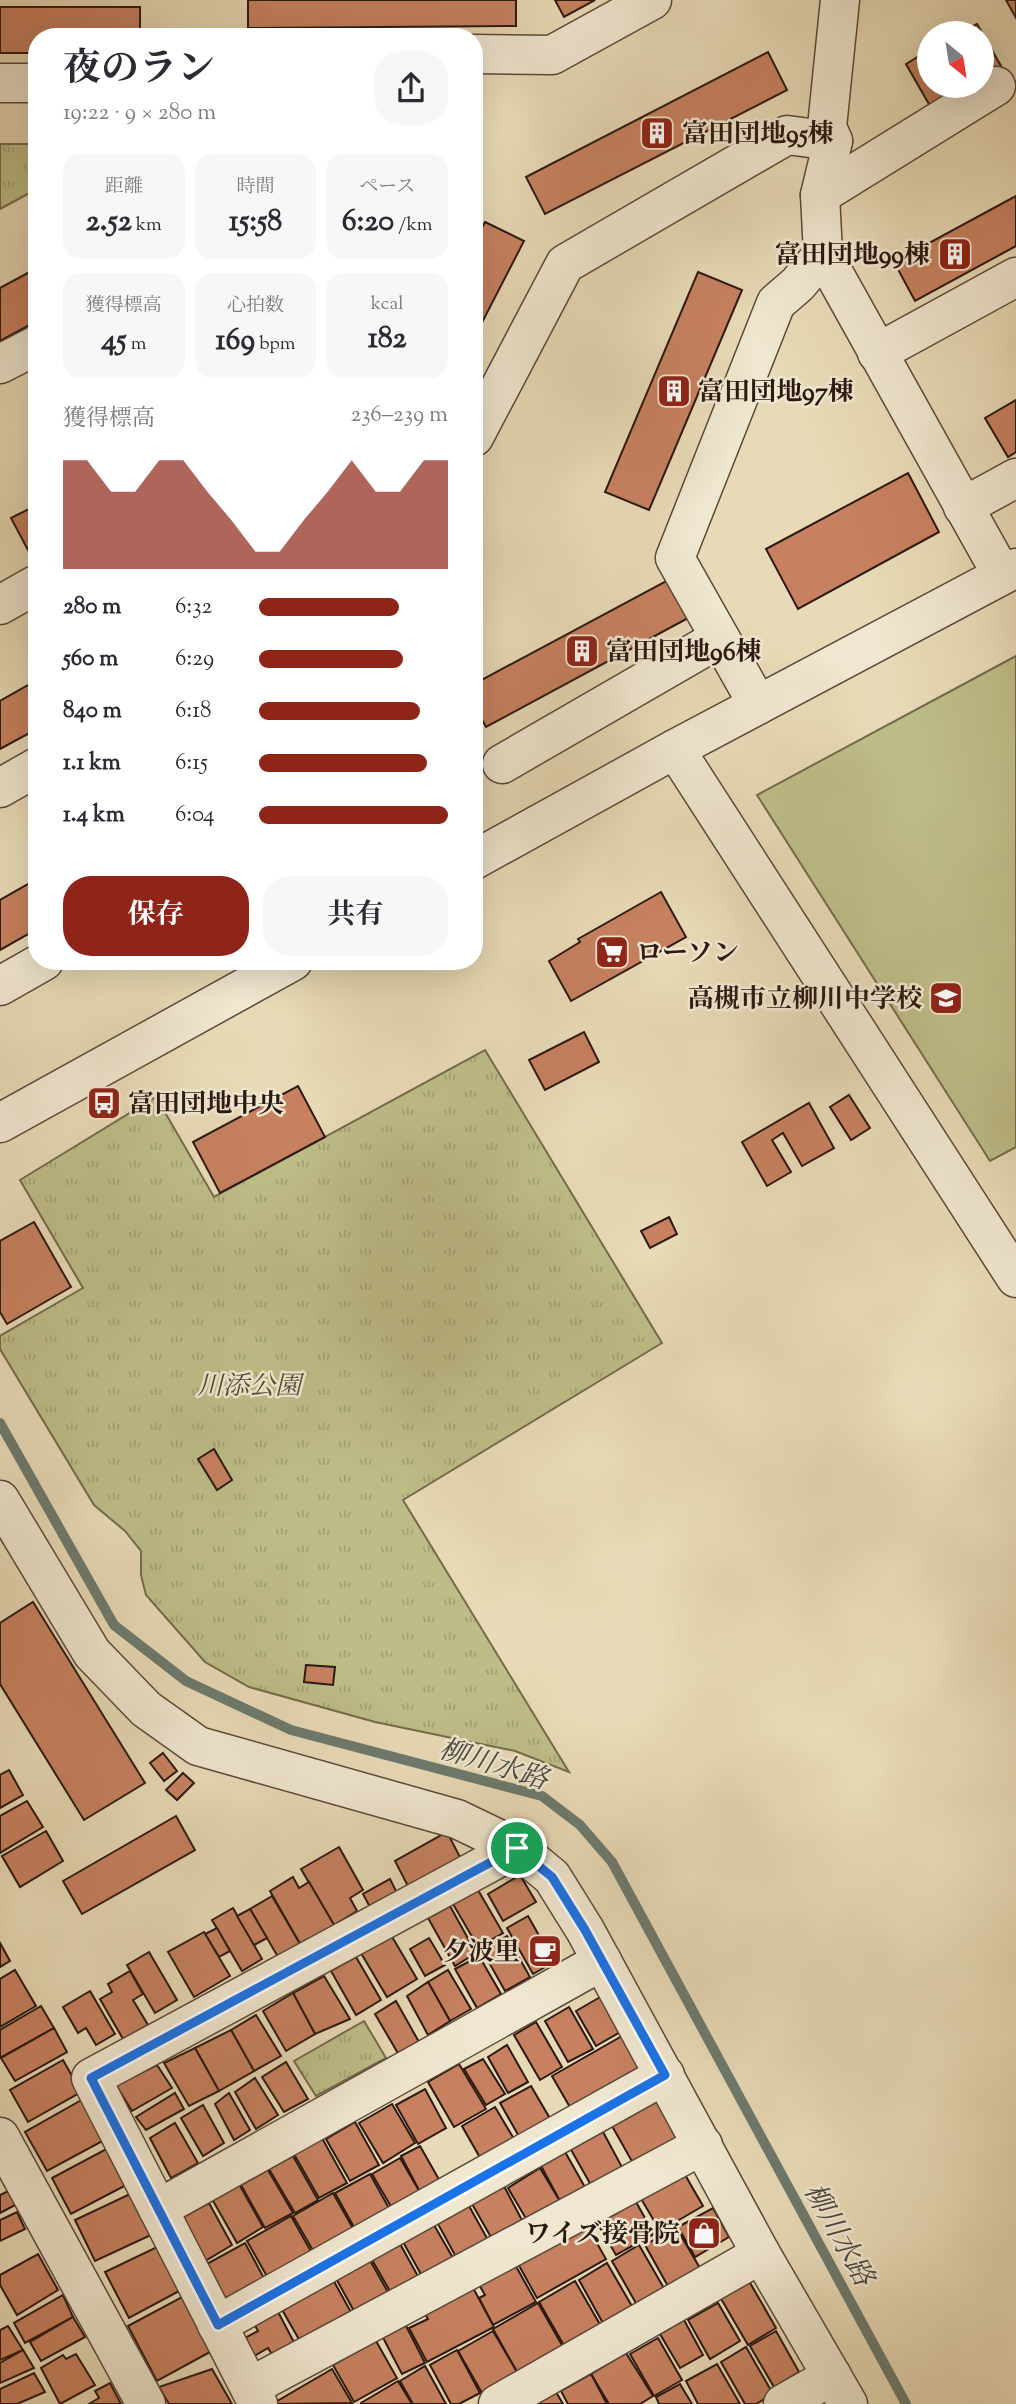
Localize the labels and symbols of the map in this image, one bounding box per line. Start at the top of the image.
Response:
north arrow [917,21,994,98]
building icon: 富田団地95棟 [638,114,676,152]
place label: 富田団地95棟 [682,117,834,154]
building icon: 富田団地99棟 [936,235,974,273]
place label: 富田団地99棟 [775,238,930,275]
building icon: 富田団地97棟 [655,372,693,410]
place label: 富田団地97棟 [698,375,854,412]
building icon: 富田団地96棟 [563,632,601,670]
place label: 富田団地96棟 [606,635,762,672]
supermarket icon: ローソン [593,933,631,971]
place label: ローソン [636,936,739,973]
school or university icon: 高槻市立柳川中学校 [927,979,965,1017]
place label: 高槻市立柳川中学校 [688,982,922,1019]
bus stop icon: 富田団地中央 [85,1084,123,1122]
place label: 富田団地中央 [128,1087,284,1124]
park label: 川添公園 [197,1369,305,1406]
water label: 柳川水路 [434,1730,554,1802]
pin [487,1818,547,1878]
cafe icon: 夕波里 [526,1932,564,1970]
place label: 夕波里 [442,1935,520,1972]
water label: 柳川水路 [793,2177,883,2296]
shop icon: ワイズ接骨院 [685,2214,723,2252]
place label: ワイズ接骨院 [525,2217,680,2254]

